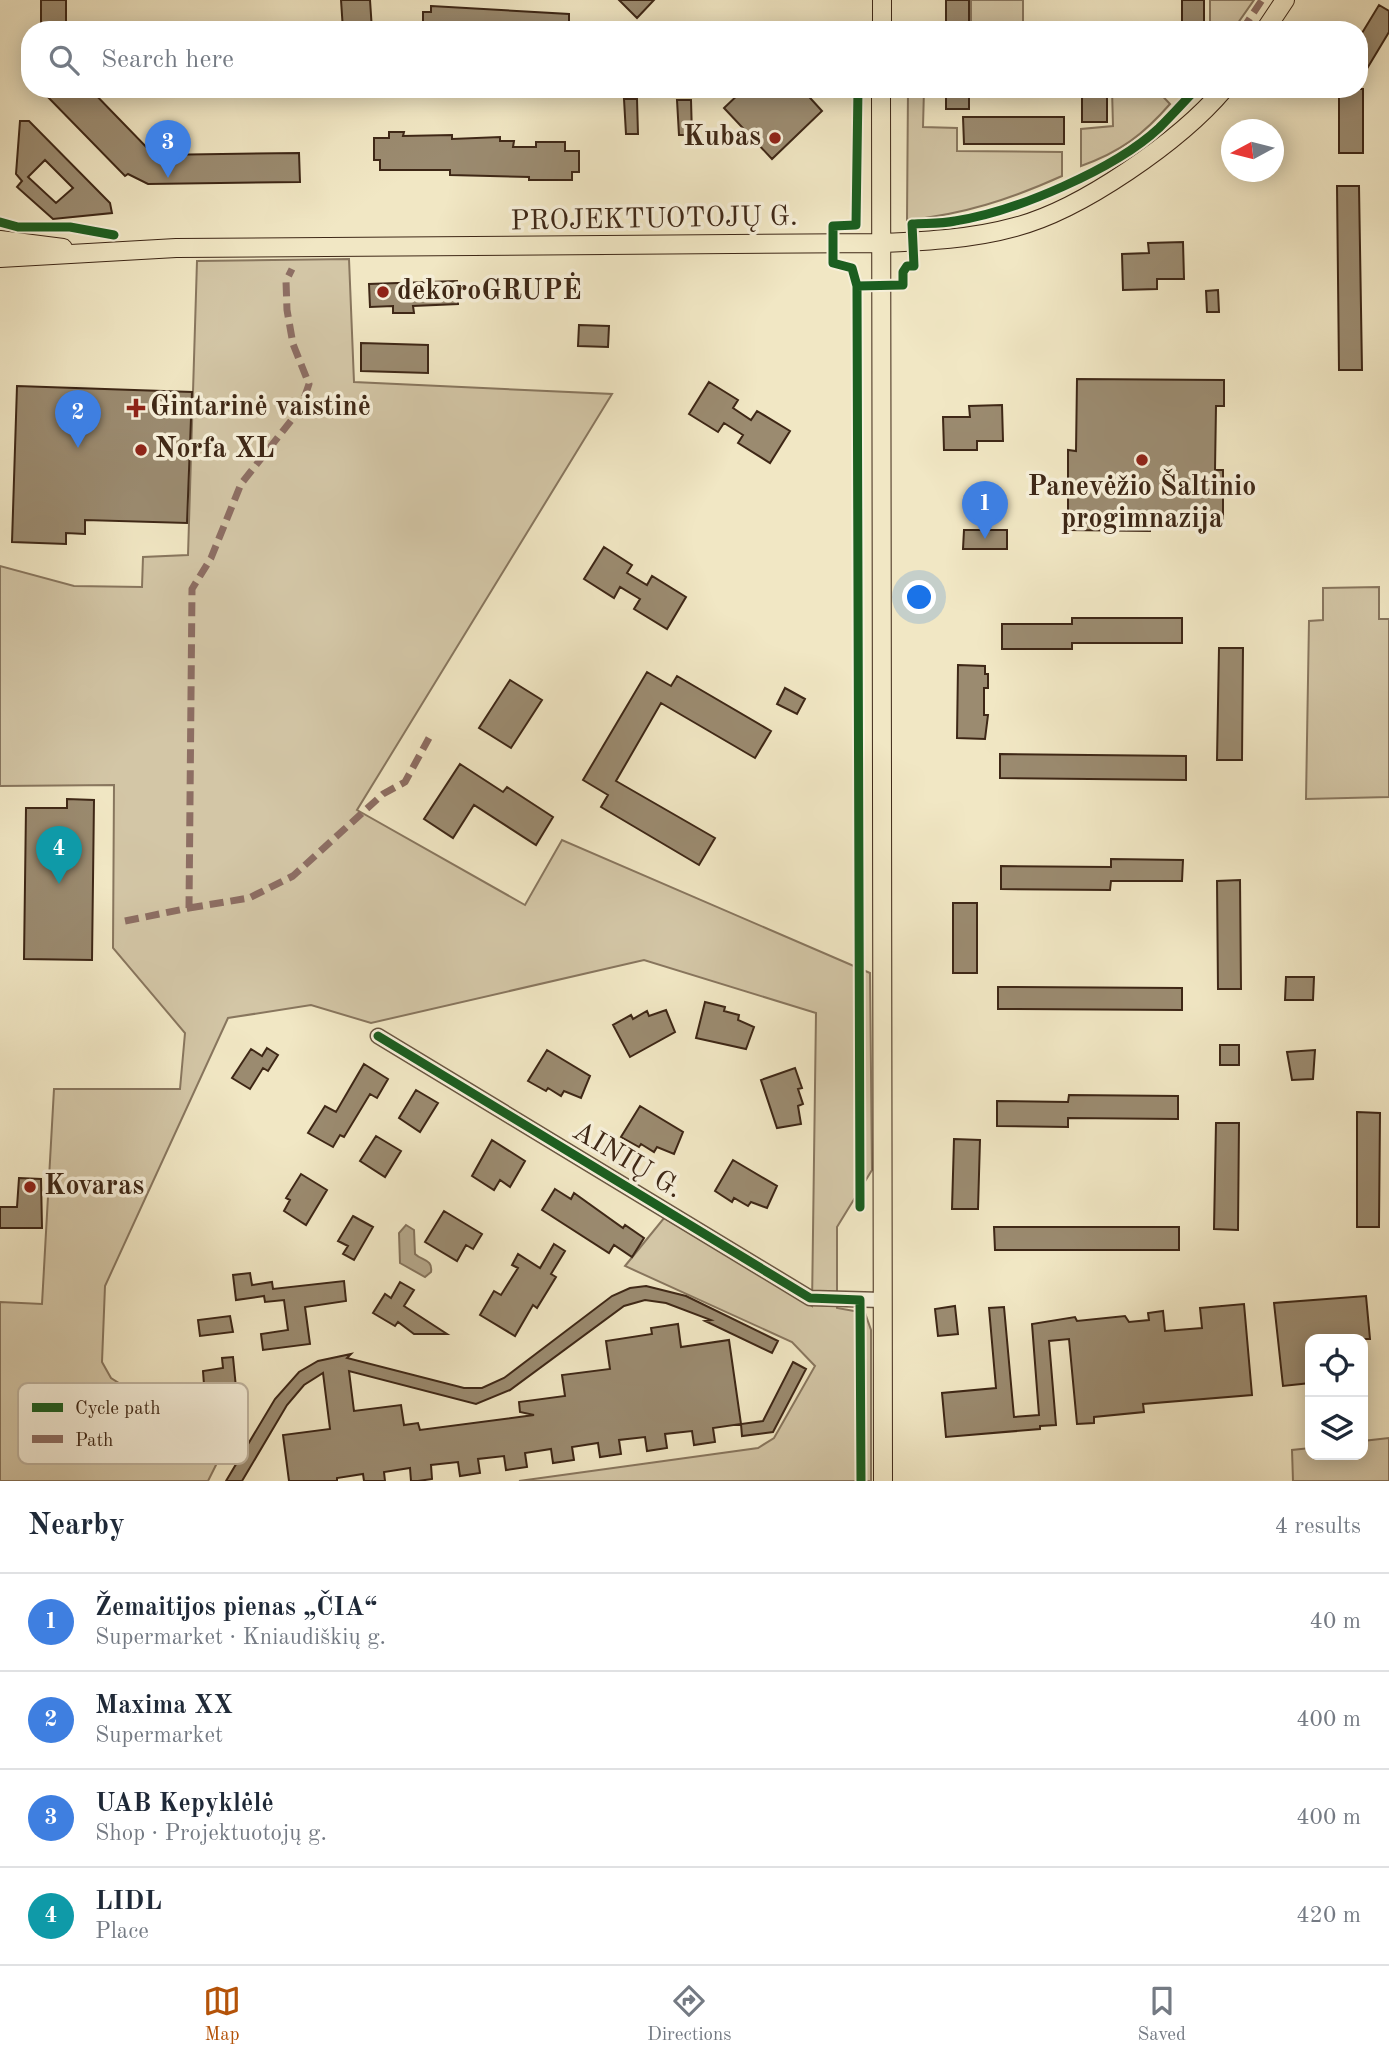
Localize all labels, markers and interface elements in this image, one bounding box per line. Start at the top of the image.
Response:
search box [21,21,1368,98]
icon: search [45,41,83,79]
text: Search here [101,47,234,73]
north arrow [1221,119,1284,182]
pin: 3 [145,120,191,178]
place label: Kubas [683,124,761,152]
marker: Kubas [767,130,783,146]
street label: PROJEKTUOTOJŲ G. [510,203,798,237]
place label: dekoroGRUPĖ [397,272,582,306]
marker: dekoroGRUPĖ [375,284,391,300]
pin: 2 [55,390,101,448]
place label: Gintarinė vaistinė [150,394,371,422]
marker: Gintarinė vaistinė [128,400,144,416]
place label: Norfa XL [155,436,274,464]
marker: Norfa XL [133,442,149,458]
marker: Panevėžio Šaltinio progimnazija [1134,452,1150,468]
place label: Panevėžio Šaltinio progimnazija [1028,468,1256,534]
pin: 1 [962,481,1008,539]
your location [902,580,936,614]
pin: 4 [36,826,82,884]
street label: AINIŲ G. [567,1117,687,1205]
place label: Kovaras [44,1173,144,1201]
marker: Kovaras [22,1179,38,1195]
map controls [1305,1334,1368,1460]
button: locate [1305,1334,1368,1397]
legend [18,1383,248,1464]
button: layers [1305,1397,1368,1460]
text: Cycle path [75,1400,161,1419]
text: Path [75,1432,113,1451]
text: Nearby [28,1511,125,1541]
text: 4 results [1275,1515,1361,1538]
text: Žemaitijos pienas „ČIA“ [95,1595,377,1621]
text: 1 [44,1610,58,1633]
text: 40 m [1310,1610,1361,1633]
text: Supermarket · Kniaudiškių g. [95,1626,386,1649]
text: Maxima XX [95,1693,233,1719]
text: 2 [44,1708,58,1731]
text: 400 m [1296,1708,1361,1731]
text: Supermarket [95,1724,223,1747]
text: UAB Kepyklėlė [95,1791,274,1817]
text: 3 [44,1806,58,1829]
text: 400 m [1296,1806,1361,1829]
text: Shop · Projektuotojų g. [95,1822,327,1845]
text: LIDL [95,1889,162,1915]
text: 4 [44,1904,58,1927]
text: 420 m [1296,1904,1361,1927]
text: Place [95,1920,149,1943]
tab: Map [203,1982,241,2047]
tab: Directions [647,1982,732,2047]
tab: Saved [1138,1982,1186,2047]

